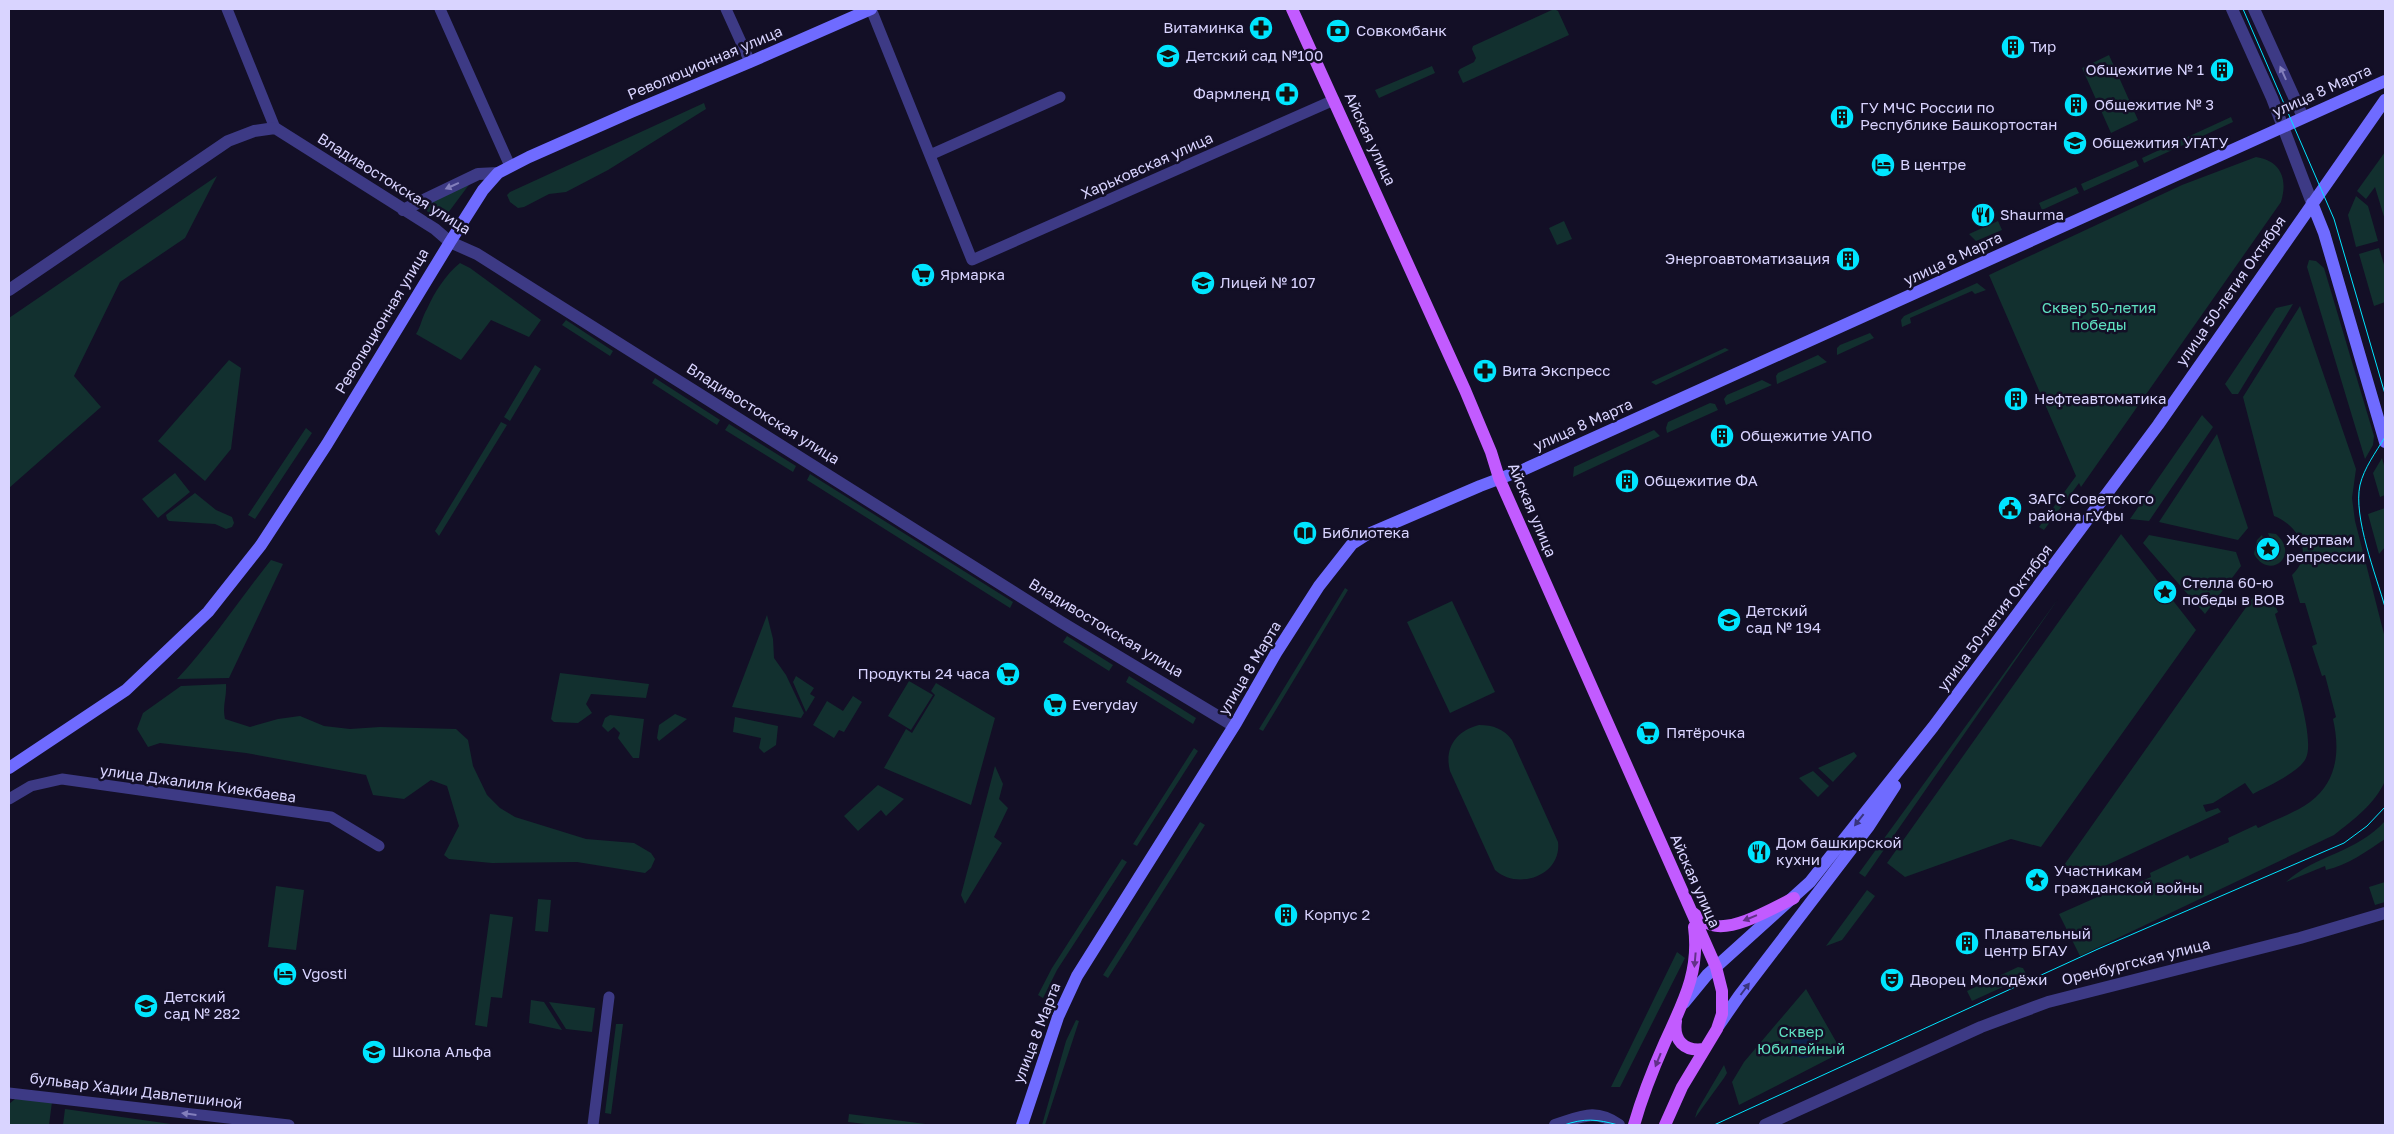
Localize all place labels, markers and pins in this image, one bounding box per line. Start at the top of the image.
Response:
pharmacy icon: Витаминка [1248,15,1274,41]
place label: Витаминка [1163,18,1244,36]
bank icon: Совкомбанк [1325,18,1351,44]
place label: Совкомбанк [1356,21,1447,39]
building icon: Тир [2000,34,2026,60]
place label: Тир [2030,37,2056,55]
school or university icon: Детский сад №100 [1155,43,1181,69]
place label: Детский сад №100 [1186,46,1323,64]
building icon: Общежитие № 1 [2209,57,2235,83]
place label: Общежитие № 1 [2085,60,2204,78]
pharmacy icon: Фармленд [1274,81,1300,107]
place label: Фармленд [1193,84,1270,102]
building icon: Общежитие № 3 [2063,92,2089,118]
place label: Общежитие № 3 [2094,95,2214,113]
place label: ГУ МЧС России по Республике Башкортостан [1860,98,2057,133]
building icon: ГУ МЧС России по Республике Башкортостан [1829,104,1855,130]
school or university icon: Общежития УГАТУ [2062,130,2088,156]
place label: Общежития УГАТУ [2092,133,2229,151]
hotel icon: В центре [1870,152,1896,178]
place label: В центре [1900,155,1967,173]
restaurant icon: Shaurma [1970,202,1996,228]
place label: Shaurma [2000,205,2064,223]
building icon: Энергоавтоматизация [1835,246,1861,272]
place label: Энергоавтоматизация [1665,249,1830,267]
supermarket icon: Ярмарка [910,262,936,288]
place label: Ярмарка [940,265,1005,283]
school or university icon: Лицей № 107 [1190,270,1216,296]
place label: Лицей № 107 [1220,273,1316,291]
pharmacy icon: Вита Экспресс [1472,358,1498,384]
place label: Вита Экспресс [1502,361,1610,379]
building icon: Нефтеавтоматика [2003,386,2029,412]
place label: Нефтеавтоматика [2034,389,2167,407]
building icon: Общежитие УАПО [1709,423,1735,449]
place label: Общежитие УАПО [1740,426,1872,444]
building icon: Общежитие ФА [1614,468,1640,494]
place label: Общежитие ФА [1644,471,1758,489]
place label: ЗАГС Советского района г.Уфы [2028,489,2154,524]
public building icon: ЗАГС Советского района г.Уфы [1997,495,2023,521]
library icon: Библиотека [1292,520,1318,546]
place label: Библиотека [1322,523,1410,541]
place label: Жертвам репрессии [2286,530,2366,565]
place icon: Жертвам репрессии [2255,536,2281,562]
place label: Стелла 60-ю победы в ВОВ [2182,573,2285,608]
place icon: Стелла 60-ю победы в ВОВ [2152,579,2178,605]
place label: Детский сад № 194 [1746,601,1821,636]
school or university icon: Детский сад № 194 [1716,607,1742,633]
supermarket icon: Продукты 24 часа [995,661,1021,687]
place label: Продукты 24 часа [858,664,990,682]
supermarket icon: Everyday [1042,692,1068,718]
place label: Everyday [1072,695,1139,713]
supermarket icon: Пятёрочка [1635,720,1661,746]
place label: Пятёрочка [1666,723,1745,741]
place label: Дом башкирской кухни [1776,833,1902,868]
restaurant icon: Дом башкирской кухни [1746,839,1772,865]
place label: Участникам гражданской войны [2054,861,2203,896]
place icon: Участникам гражданской войны [2024,867,2050,893]
building icon: Корпус 2 [1273,902,1299,928]
place label: Корпус 2 [1304,905,1370,923]
place label: Плавательный центр БГАУ [1984,924,2091,959]
building icon: Плавательный центр БГАУ [1954,930,1980,956]
hotel icon: Vgosti [272,961,298,987]
place label: Vgosti [302,964,347,982]
theatre icon: Дворец Молодёжи [1879,967,1905,993]
place label: Дворец Молодёжи [1910,970,2047,988]
place label: Детский сад № 282 [164,987,240,1022]
school or university icon: Детский сад № 282 [133,993,159,1019]
school or university icon: Школа Альфа [361,1039,387,1065]
place label: Школа Альфа [392,1042,491,1060]

